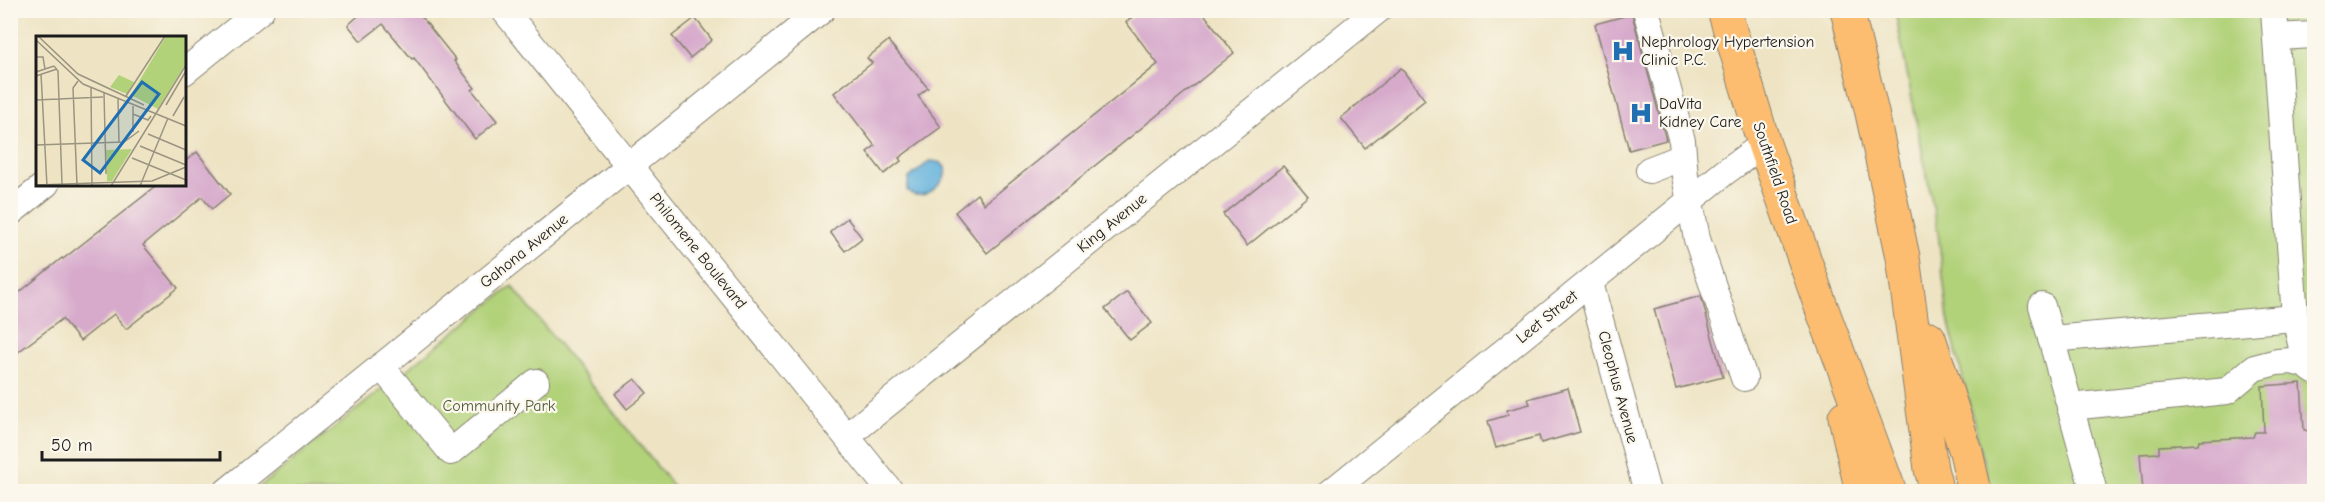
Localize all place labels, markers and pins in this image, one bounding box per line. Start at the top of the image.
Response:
place label: Nephrology Hypertension Clinic P.C. [1641,33,1814,69]
hospital icon: Nephrology Hypertension Clinic P.C. [1610,38,1636,64]
place label: DaVita Kidney Care [1659,95,1742,131]
hospital icon: DaVita Kidney Care [1628,100,1654,126]

